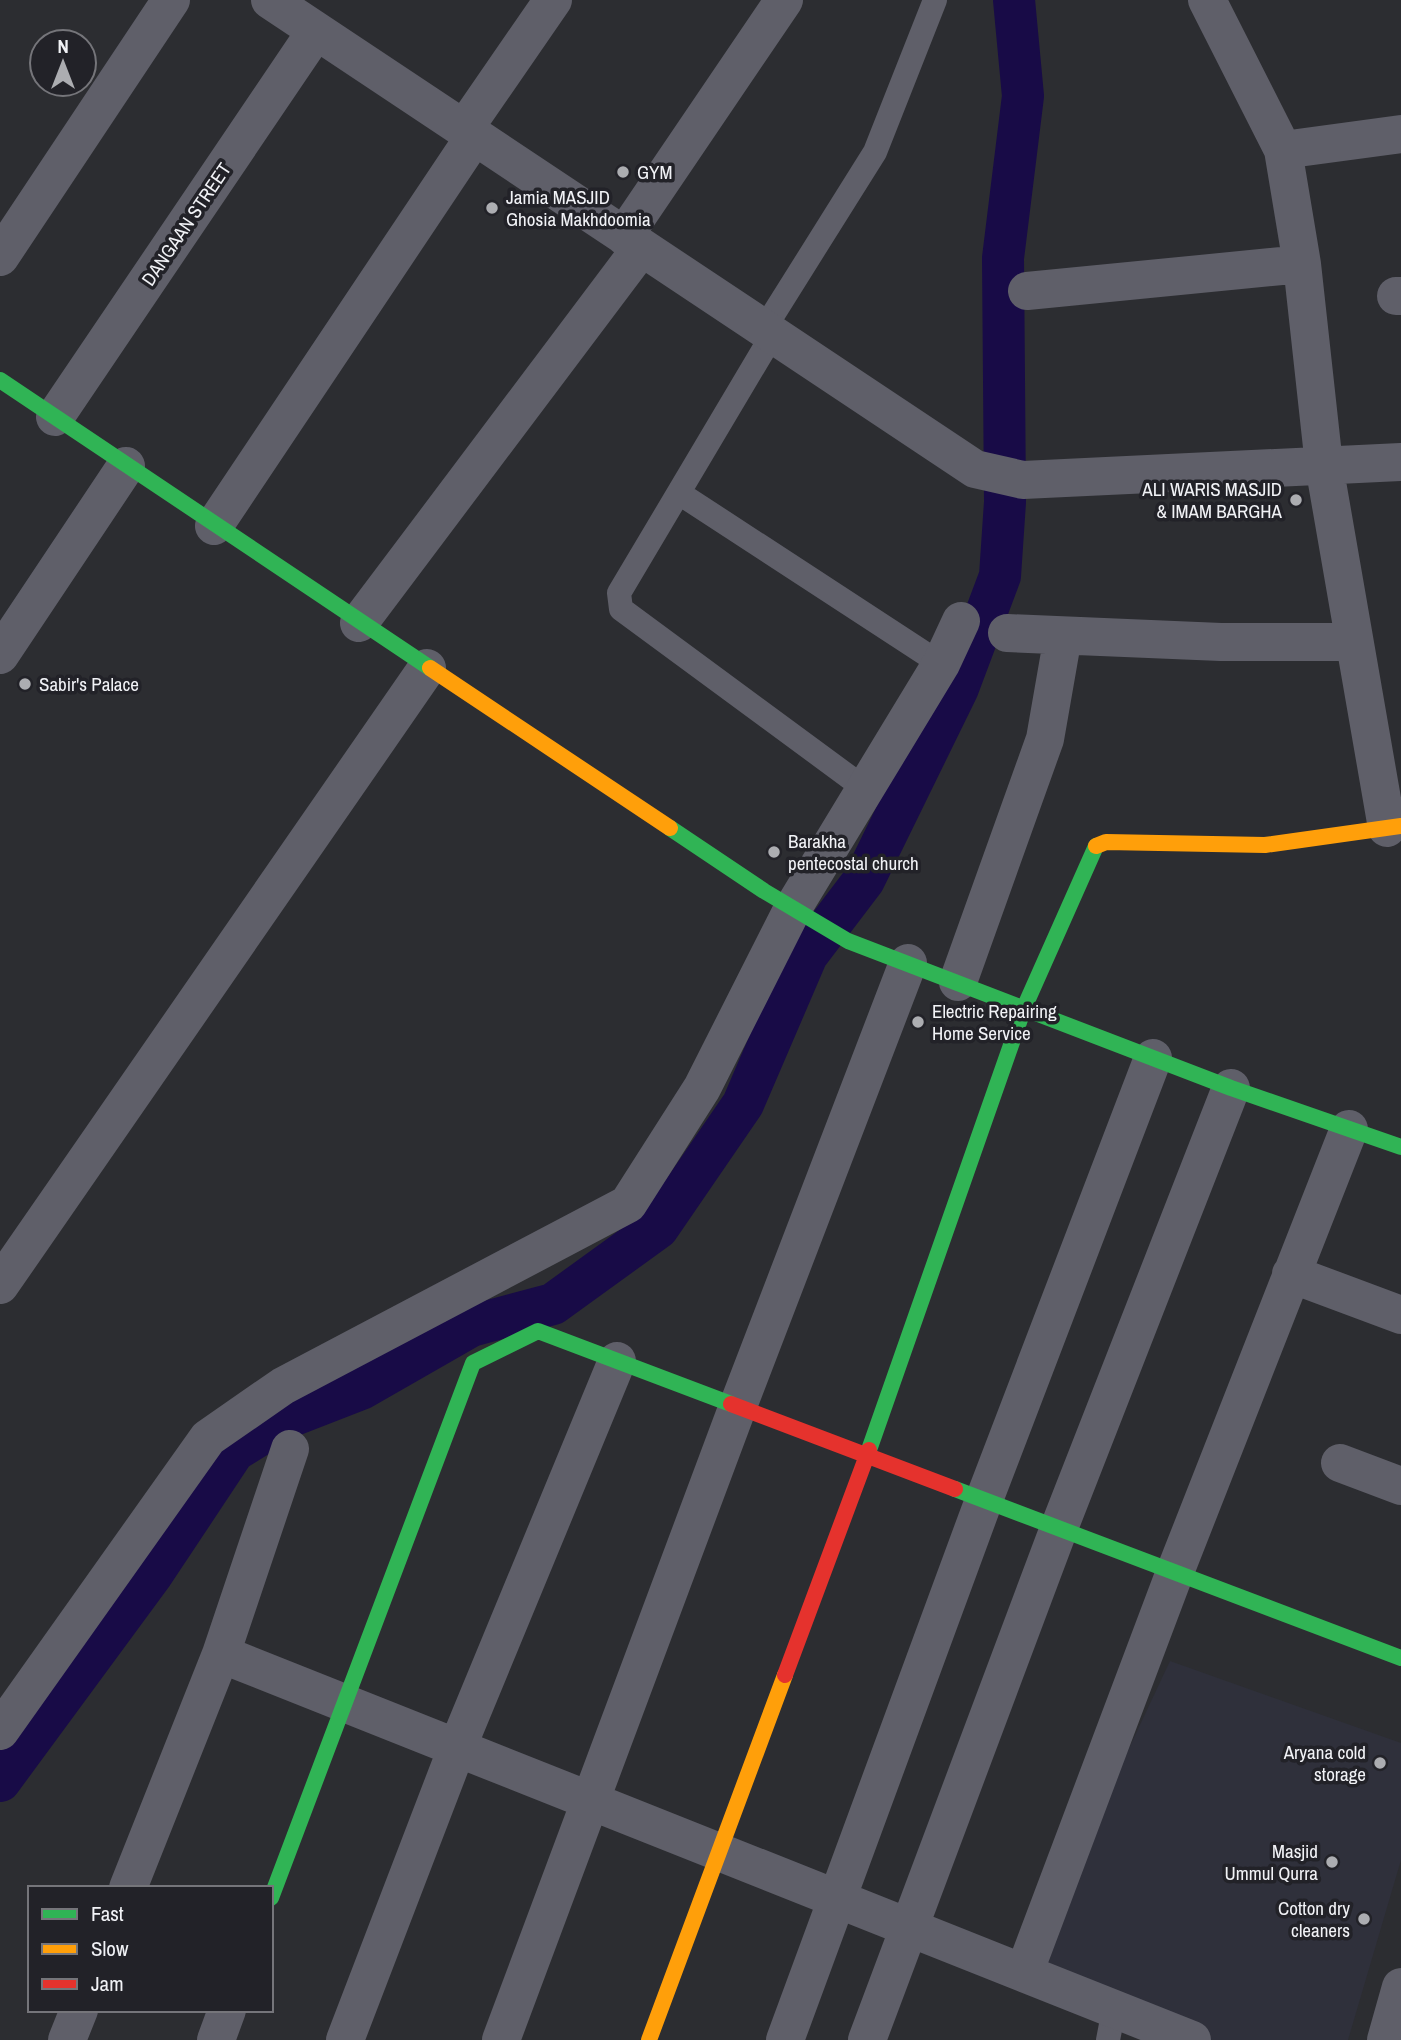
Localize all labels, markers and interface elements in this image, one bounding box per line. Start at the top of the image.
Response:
north arrow [28,28,98,98]
text: N [57,33,69,59]
street label: DANGAAN STREET [135,157,237,290]
place label: GYM [637,159,673,185]
marker: GYM [615,164,631,180]
place label: Jamia MASJID Ghosia Makhdoomia [506,184,651,232]
marker: Jamia MASJID Ghosia Makhdoomia [484,200,500,216]
place label: ALI WARIS MASJID & IMAM BARGHA [1141,476,1283,524]
marker: ALI WARIS MASJID & IMAM BARGHA [1288,492,1304,508]
place label: Sabir's Palace [39,671,139,697]
marker: Sabir's Palace [17,676,33,692]
place label: Barakha pentecostal church [788,828,919,876]
marker: Barakha pentecostal church [766,844,782,860]
place label: Electric Repairing Home Service [932,998,1057,1046]
marker: Electric Repairing Home Service [910,1014,926,1030]
place label: Aryana cold storage [1283,1739,1366,1787]
marker: Aryana cold storage [1372,1755,1388,1771]
place label: Masjid Ummul Qurra [1225,1838,1318,1886]
marker: Masjid Ummul Qurra [1324,1854,1340,1870]
legend [28,1886,273,2012]
place label: Cotton dry cleaners [1278,1895,1350,1943]
text: Fast [91,1899,124,1928]
marker: Cotton dry cleaners [1356,1911,1372,1927]
text: Slow [91,1934,129,1963]
text: Jam [91,1969,124,1998]

